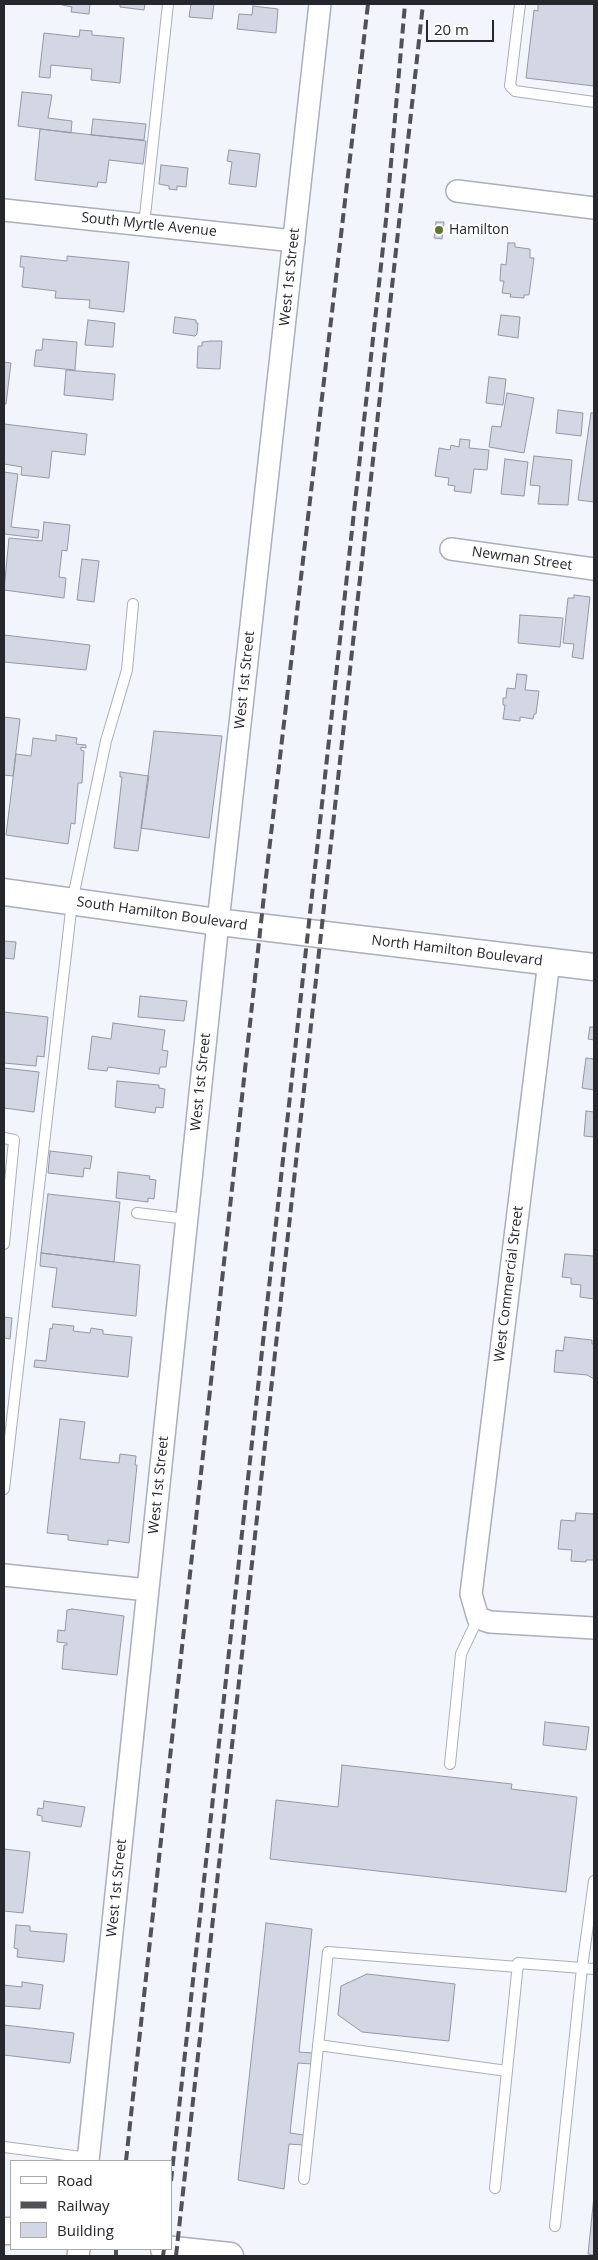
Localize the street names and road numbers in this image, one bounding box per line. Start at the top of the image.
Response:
street label: South Myrtle Avenue [81,210,217,240]
street label: West 1st Street [276,227,304,327]
street label: Newman Street [471,544,573,574]
street label: West 1st Street [231,630,259,730]
street label: South Hamilton Boulevard [76,894,248,934]
street label: North Hamilton Boulevard [371,932,543,970]
street label: West 1st Street [187,1032,215,1132]
street label: West Commercial Street [491,1205,527,1363]
street label: West 1st Street [145,1435,173,1535]
street label: West 1st Street [103,1838,131,1938]

